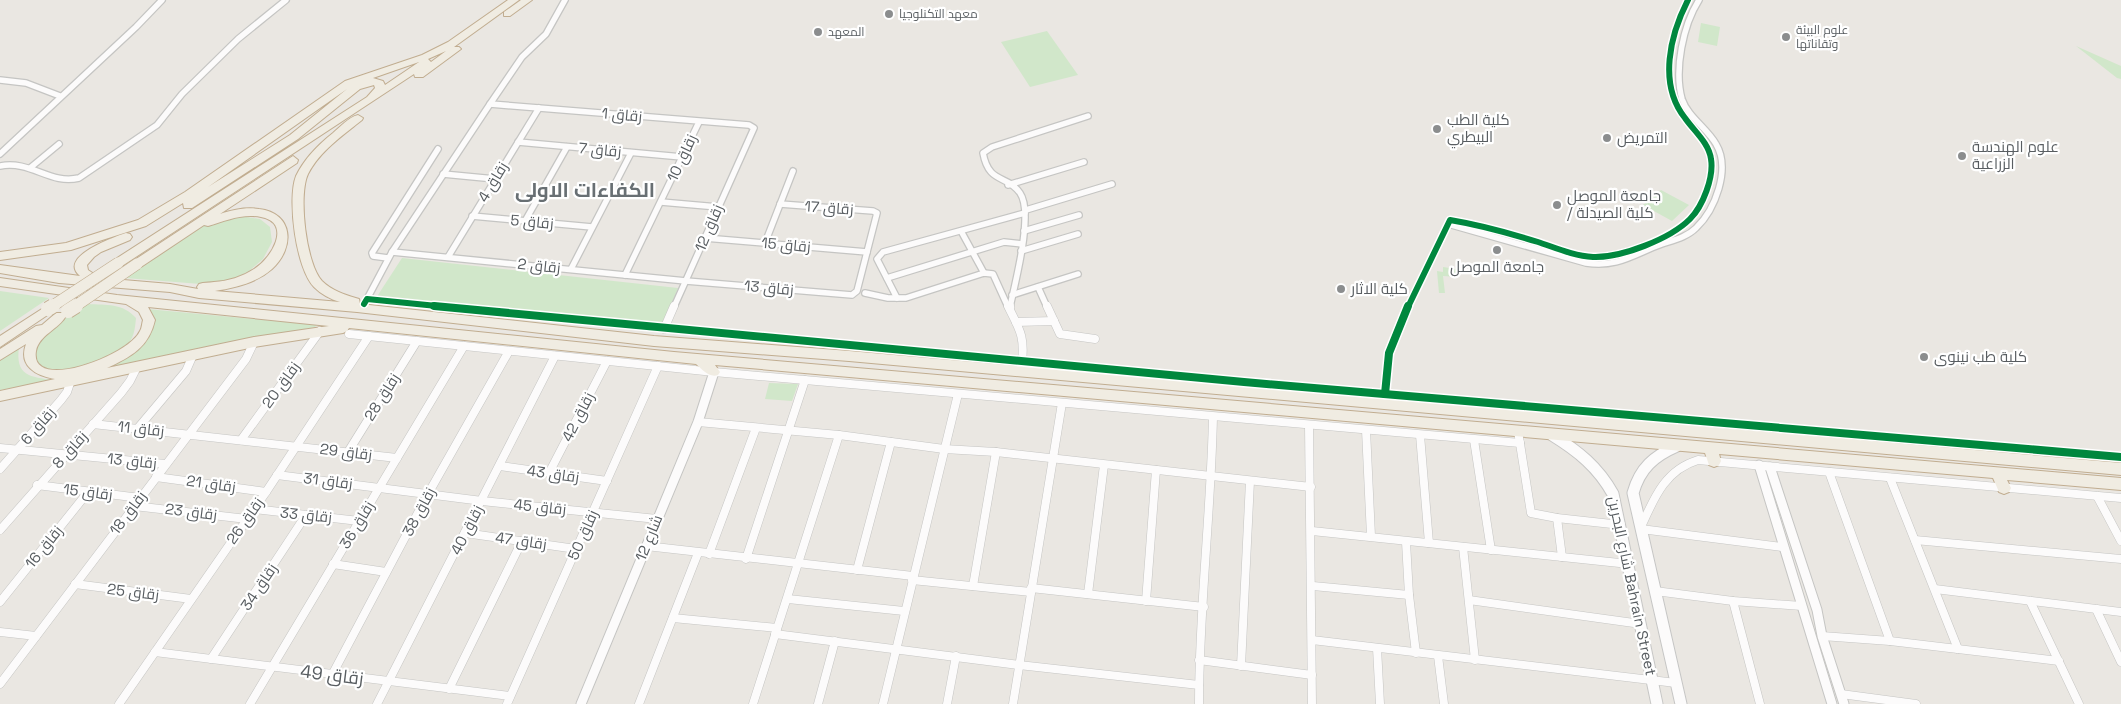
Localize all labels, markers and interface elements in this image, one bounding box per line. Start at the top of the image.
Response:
place label: معهد التكنلوجيا [899,6,978,22]
marker: معهد التكنلوجيا [883,8,895,20]
place label: علوم البيئة وتقاناتها [1796,22,1848,52]
place label: المعهد [828,24,865,40]
marker: المعهد [812,26,824,38]
marker: علوم البيئة وتقاناتها [1780,31,1792,43]
street label: زقاق 1 [601,103,643,127]
place label: كلية الطب البيطري [1447,110,1510,149]
marker: كلية الطب البيطري [1431,123,1443,135]
place label: التمريض [1617,128,1668,148]
street label: زقاق 10 [662,131,702,185]
marker: التمريض [1601,132,1613,144]
place label: علوم الهندسة الزراعية [1972,137,2059,173]
street label: زقاق 7 [578,138,622,162]
marker: علوم الهندسة الزراعية [1956,150,1968,162]
street label: زقاق 4 [473,158,513,206]
district label: الكفاءات الاولى [515,177,655,203]
place label: جامعة الموصل / كلية الصيدلة [1567,186,1661,222]
street label: زقاق 17 [804,196,854,220]
marker: جامعة الموصل / كلية الصيدلة [1551,199,1563,211]
street label: زقاق 12 [690,201,728,255]
street label: زقاق 5 [510,210,554,234]
street label: زقاق 15 [760,233,812,257]
marker: جامعة الموصل [1491,244,1503,256]
street label: زقاق 2 [516,254,562,278]
place label: جامعة الموصل [1450,257,1544,277]
street label: زقاق 13 [743,276,795,300]
place label: كلية الاثار [1350,279,1408,298]
marker: كلية الاثار [1335,283,1347,295]
place label: كلية طب نينوى [1934,347,2027,367]
marker: كلية طب نينوى [1918,351,1930,363]
street label: زقاق 20 [257,358,305,412]
street label: زقاق 28 [360,369,404,425]
street label: زقاق 42 [557,389,599,445]
street label: زقاق 6 [16,403,60,449]
street label: زقاق 11 [117,417,165,441]
street label: زقاق 8 [48,427,92,473]
street label: زقاق 29 [319,439,373,465]
street label: زقاق 13 [106,448,158,474]
street label: زقاق 43 [526,460,580,488]
street label: زقاق 31 [302,468,354,494]
street label: زقاق 21 [185,471,237,497]
street label: زقاق 15 [62,479,114,505]
street label: زقاق 38 [398,484,440,540]
street label: زقاق 18 [105,487,151,539]
street label: زقاق 26 [222,494,268,548]
street label: زقاق 45 [513,494,567,520]
street label: شارع البحرين Bahrain Street [1602,494,1661,678]
street label: زقاق 36 [335,497,379,553]
street label: زقاق 23 [164,499,218,525]
street label: زقاق 33 [279,502,333,528]
street label: زقاق 40 [446,502,488,558]
street label: زقاق 50 [563,507,603,563]
street label: شارع 12 [631,512,668,564]
street label: زقاق 16 [21,521,67,573]
street label: زقاق 47 [494,528,548,554]
street label: زقاق 34 [236,560,282,614]
street label: زقاق 25 [106,579,160,605]
street label: زقاق 49 [299,659,365,691]

